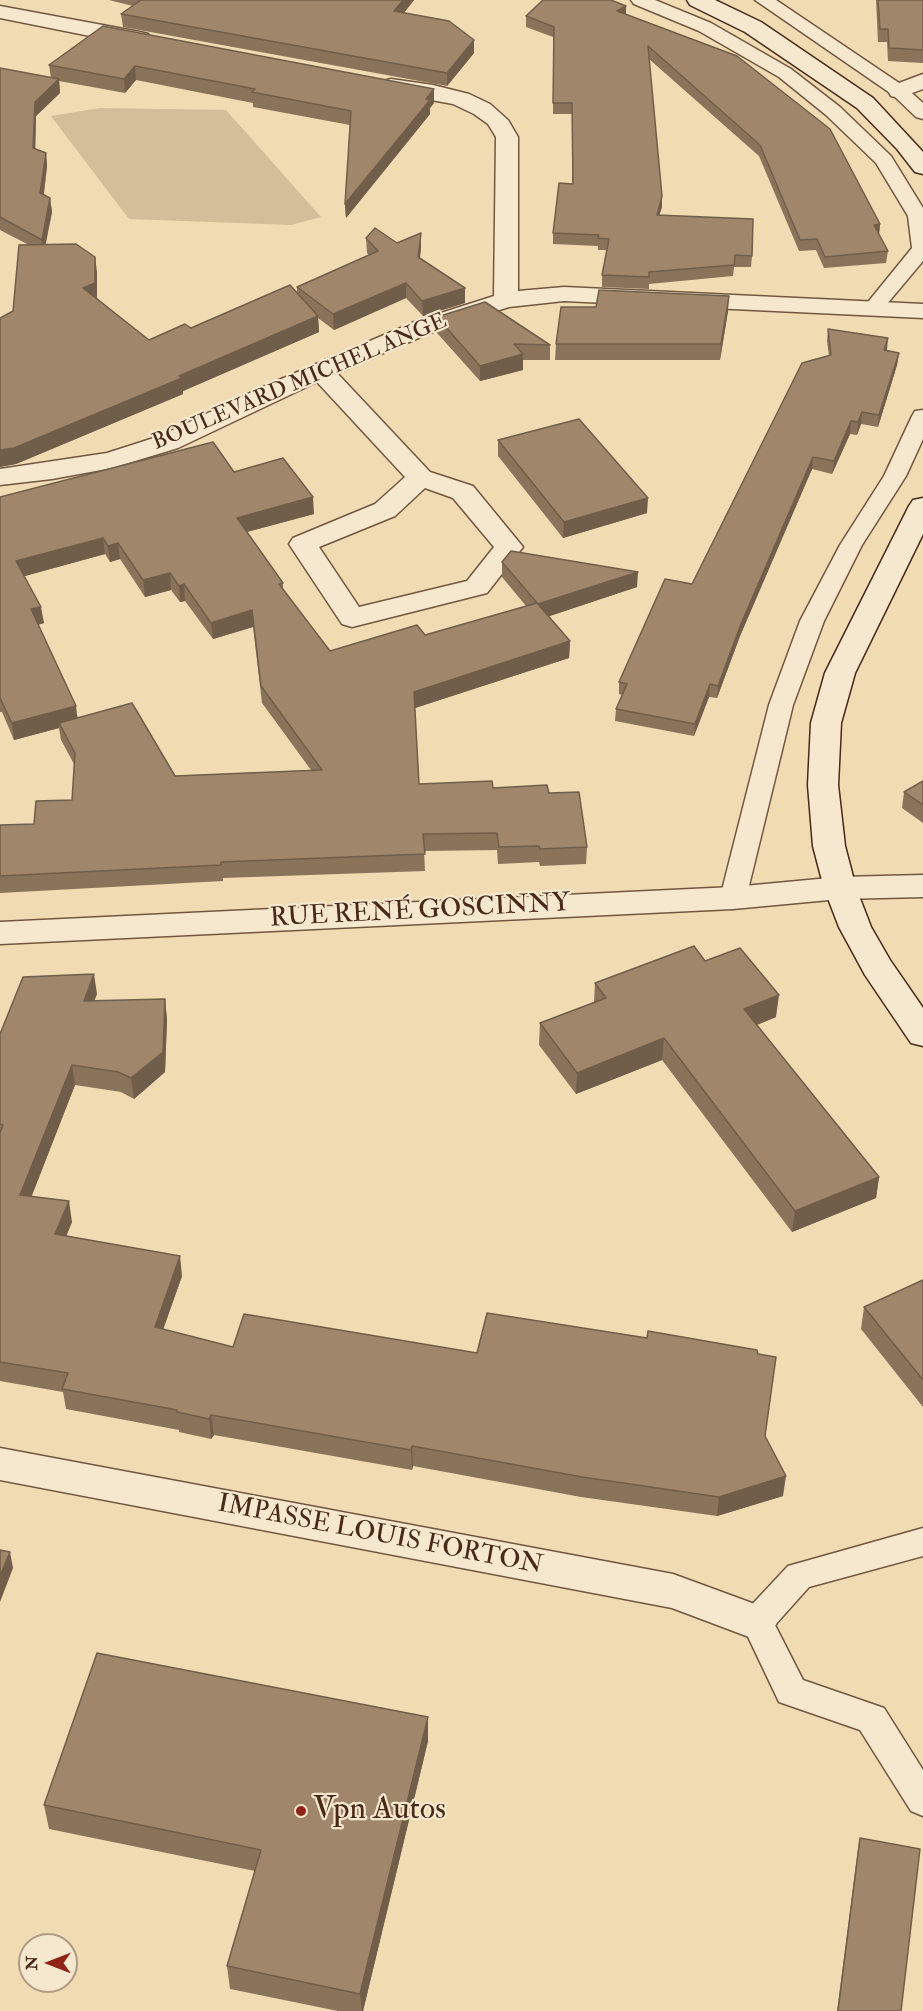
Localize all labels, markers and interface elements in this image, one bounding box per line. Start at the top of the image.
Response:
street label: BOULEVARD MICHEL ANGE [149,309,451,457]
street label: RUE RENÉ GOSCINNY [269,889,571,935]
street label: IMPASSE LOUIS FORTON [215,1489,545,1583]
place label: Vpn Autos [313,1792,446,1830]
marker: Vpn Autos [294,1804,308,1818]
north arrow [18,1933,78,1993]
text: N [22,1956,42,1970]

